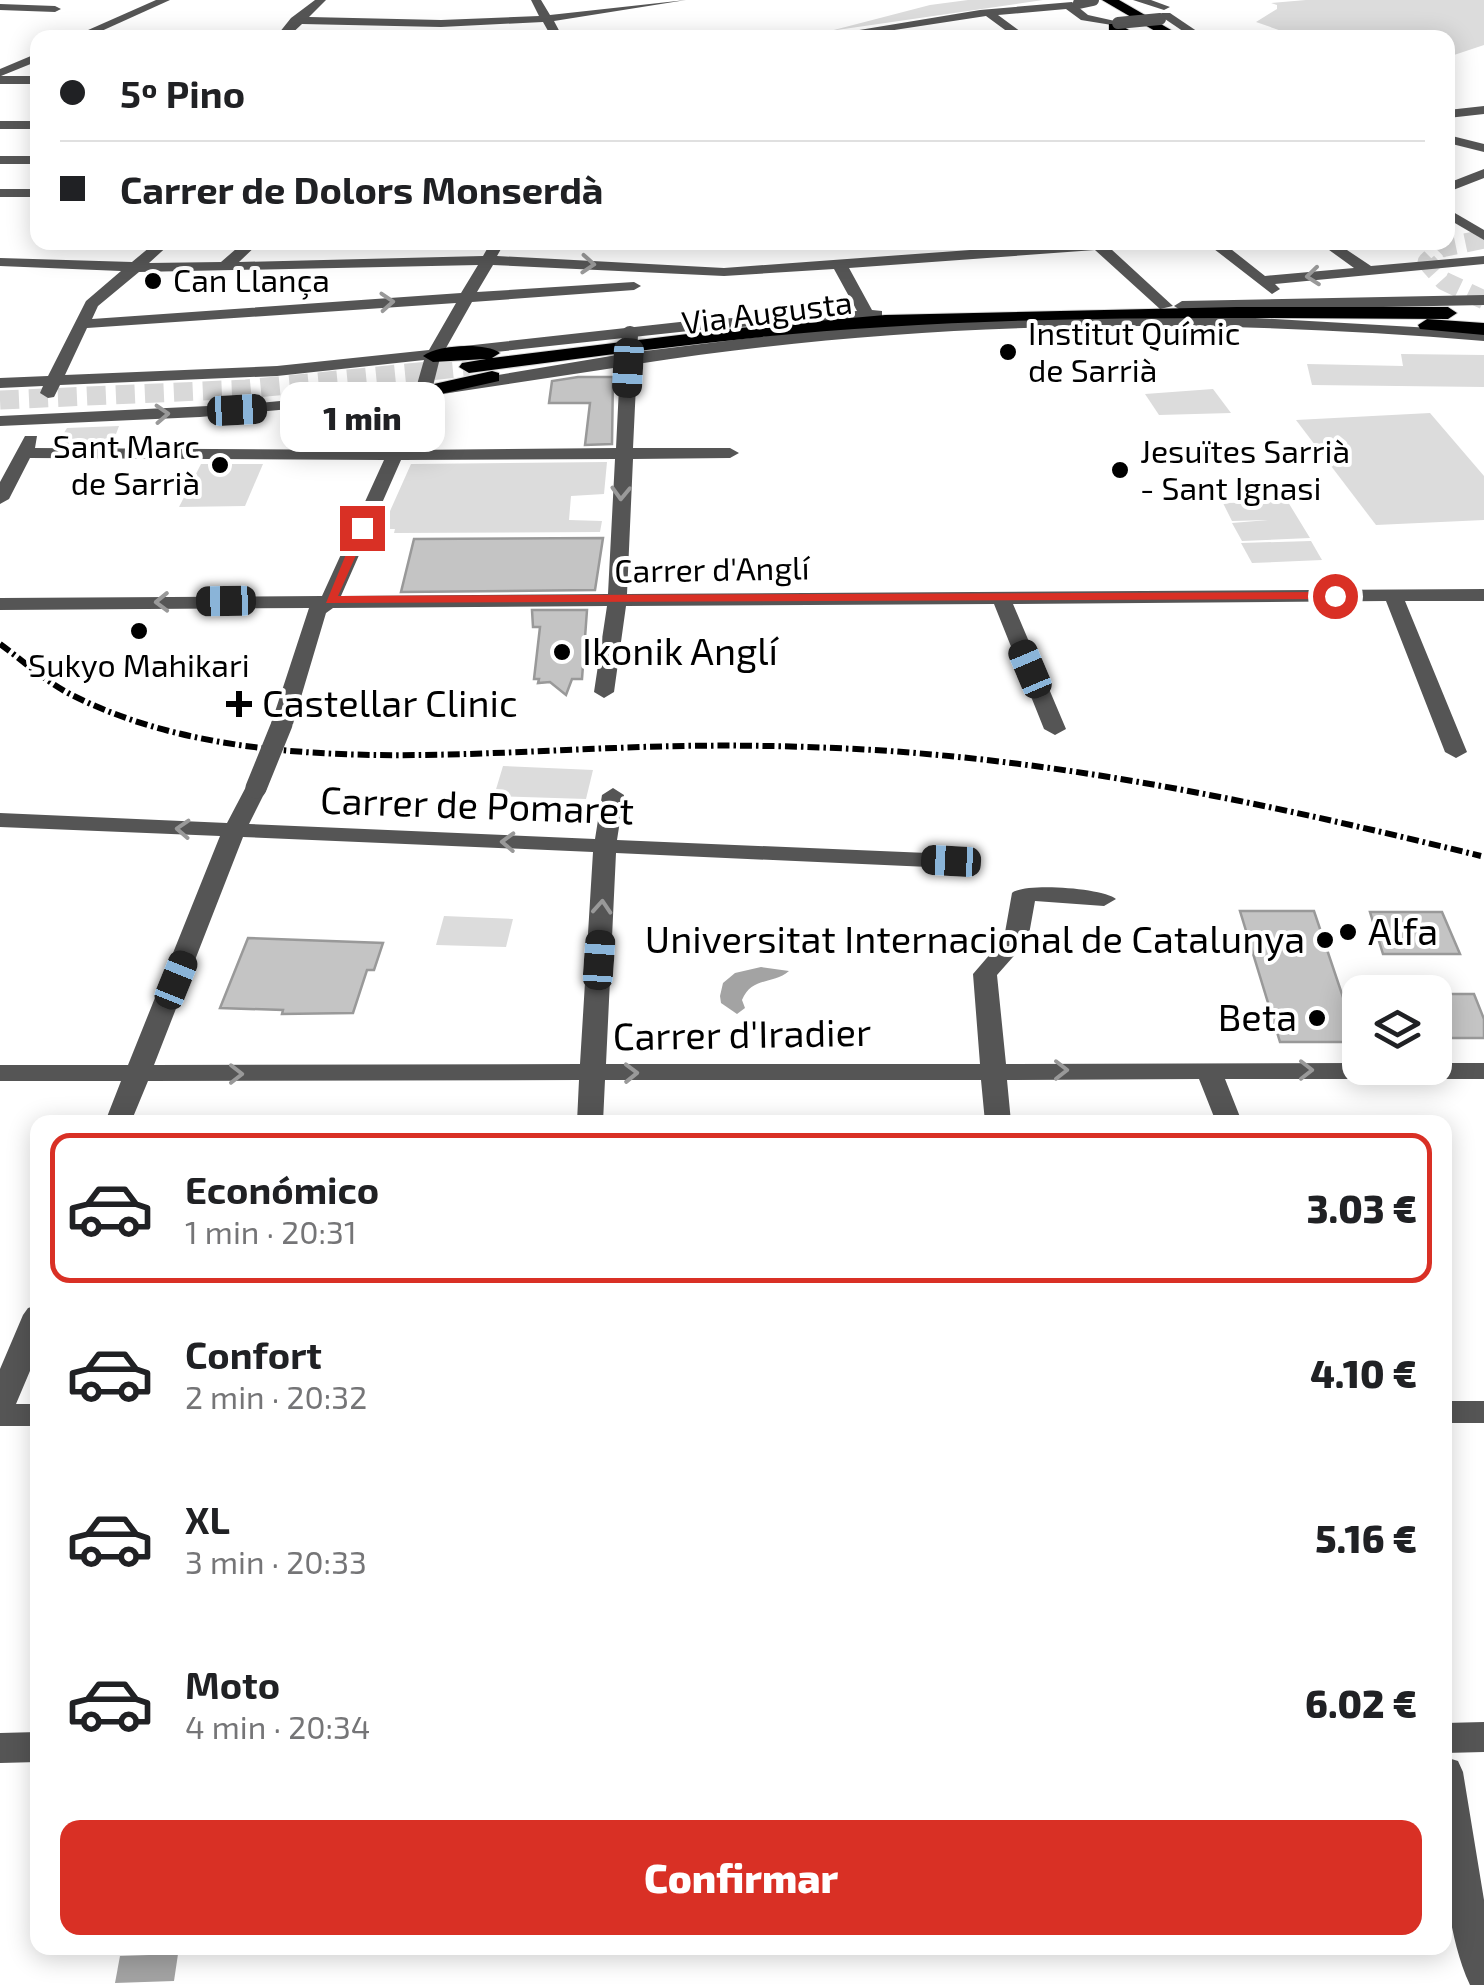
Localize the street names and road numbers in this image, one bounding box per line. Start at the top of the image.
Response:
street label: Via Augusta [679,282,854,340]
street label: Carrer d'Anglí [614,547,811,589]
street label: Carrer de Pomaret [319,776,635,832]
street label: Carrer d'Iradier [612,1008,872,1058]

